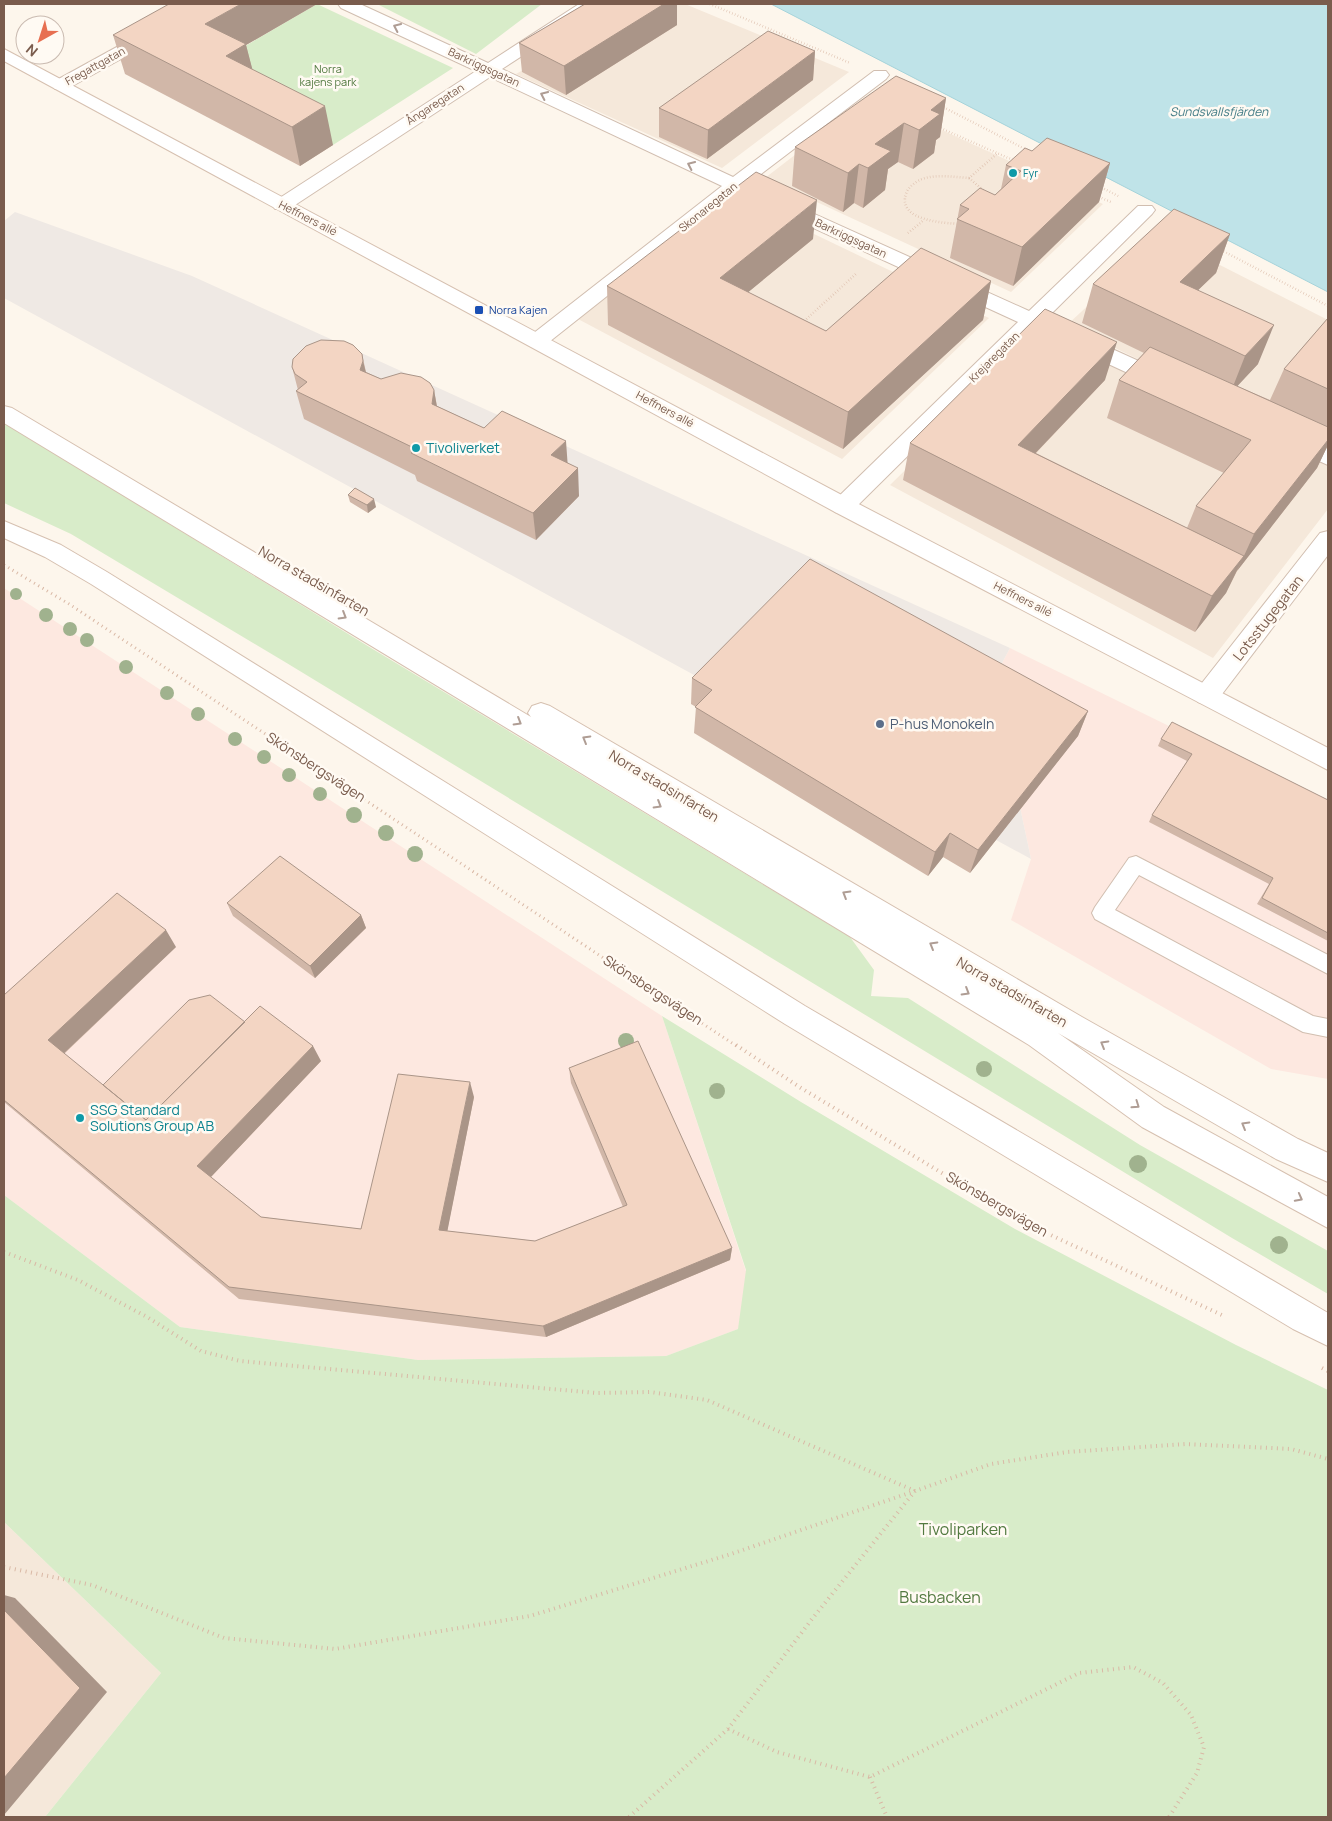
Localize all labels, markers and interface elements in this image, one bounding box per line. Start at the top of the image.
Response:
north arrow [15,15,65,65]
one-way arrow [393,23,402,33]
text: N [22,40,41,61]
street label: Fregattgatan [62,43,127,88]
street label: Barkriggsgatan [446,43,522,90]
park label: Norra kajens park [299,61,357,89]
street label: Ångaregatan [403,79,467,128]
one-way arrow [540,91,549,102]
water label: Sundsvallsfjärden [1170,103,1269,120]
one-way arrow [687,160,696,171]
place label: Fyr [1023,165,1038,180]
marker: Fyr [1007,167,1019,179]
street label: Skonaregatan [675,178,740,235]
street label: Heffners allé [276,196,340,239]
street label: Barkriggsgatan [813,214,889,261]
place label: Norra Kajen [489,302,547,317]
marker: Norra Kajen [473,304,485,316]
street label: Krejaregatan [965,328,1022,385]
street label: Heffners allé [634,387,697,430]
place label: Tivoliverket [426,438,500,457]
marker: Tivoliverket [410,442,422,454]
street label: Norra stadsinfarten [255,541,373,620]
street label: Lotsstugegatan [1228,571,1307,664]
street label: Heffners allé [991,577,1055,620]
one-way arrow [338,610,347,620]
place label: P-hus Monokeln [890,714,994,733]
one-way arrow [513,715,522,725]
marker: P-hus Monokeln [874,718,886,730]
street label: Skönsbergsvägen [263,727,370,806]
one-way arrow [582,736,591,746]
street label: Norra stadsinfarten [606,745,723,826]
one-way arrow [652,799,661,809]
one-way arrow [842,890,851,900]
one-way arrow [929,942,938,952]
street label: Skönsbergsvägen [600,950,707,1029]
street label: Norra stadsinfarten [953,952,1071,1031]
one-way arrow [961,985,970,995]
one-way arrow [1100,1041,1109,1051]
one-way arrow [1130,1099,1140,1108]
place label: SSG Standard Solutions Group AB [90,1100,214,1135]
marker: SSG Standard Solutions Group AB [74,1112,86,1124]
one-way arrow [1241,1121,1250,1131]
street label: Skönsbergsvägen [943,1167,1052,1241]
one-way arrow [1294,1191,1303,1201]
park label: Tivoliparken [919,1518,1007,1540]
park label: Busbacken [899,1586,981,1608]

